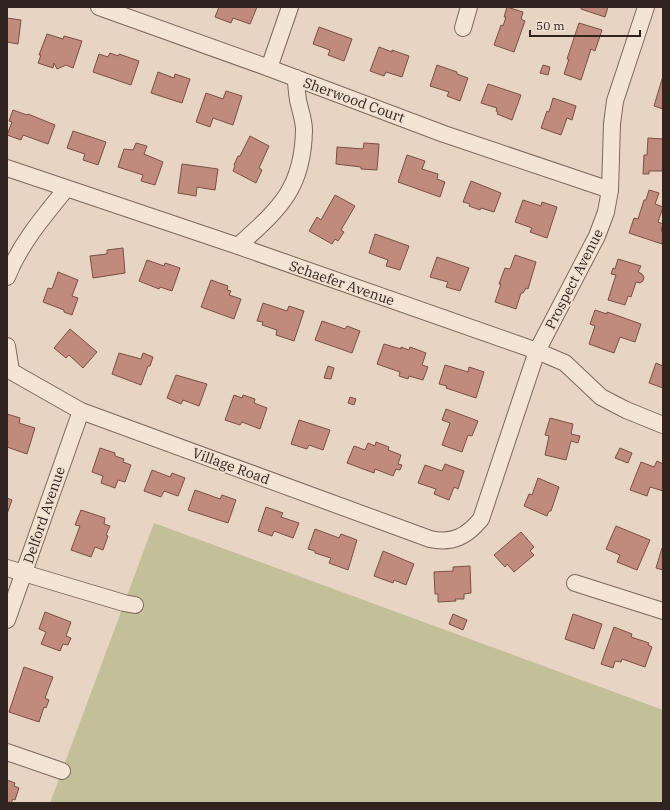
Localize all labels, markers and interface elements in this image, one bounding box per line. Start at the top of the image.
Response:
scale bar [530,12,640,38]
text: 50 m [536,18,565,33]
street label: Sherwood Court [301,73,407,127]
street label: Prospect Avenue [541,226,607,332]
street label: Schaefer Avenue [287,257,397,309]
street label: Village Road [190,444,273,488]
street label: Delford Avenue [19,464,69,566]

